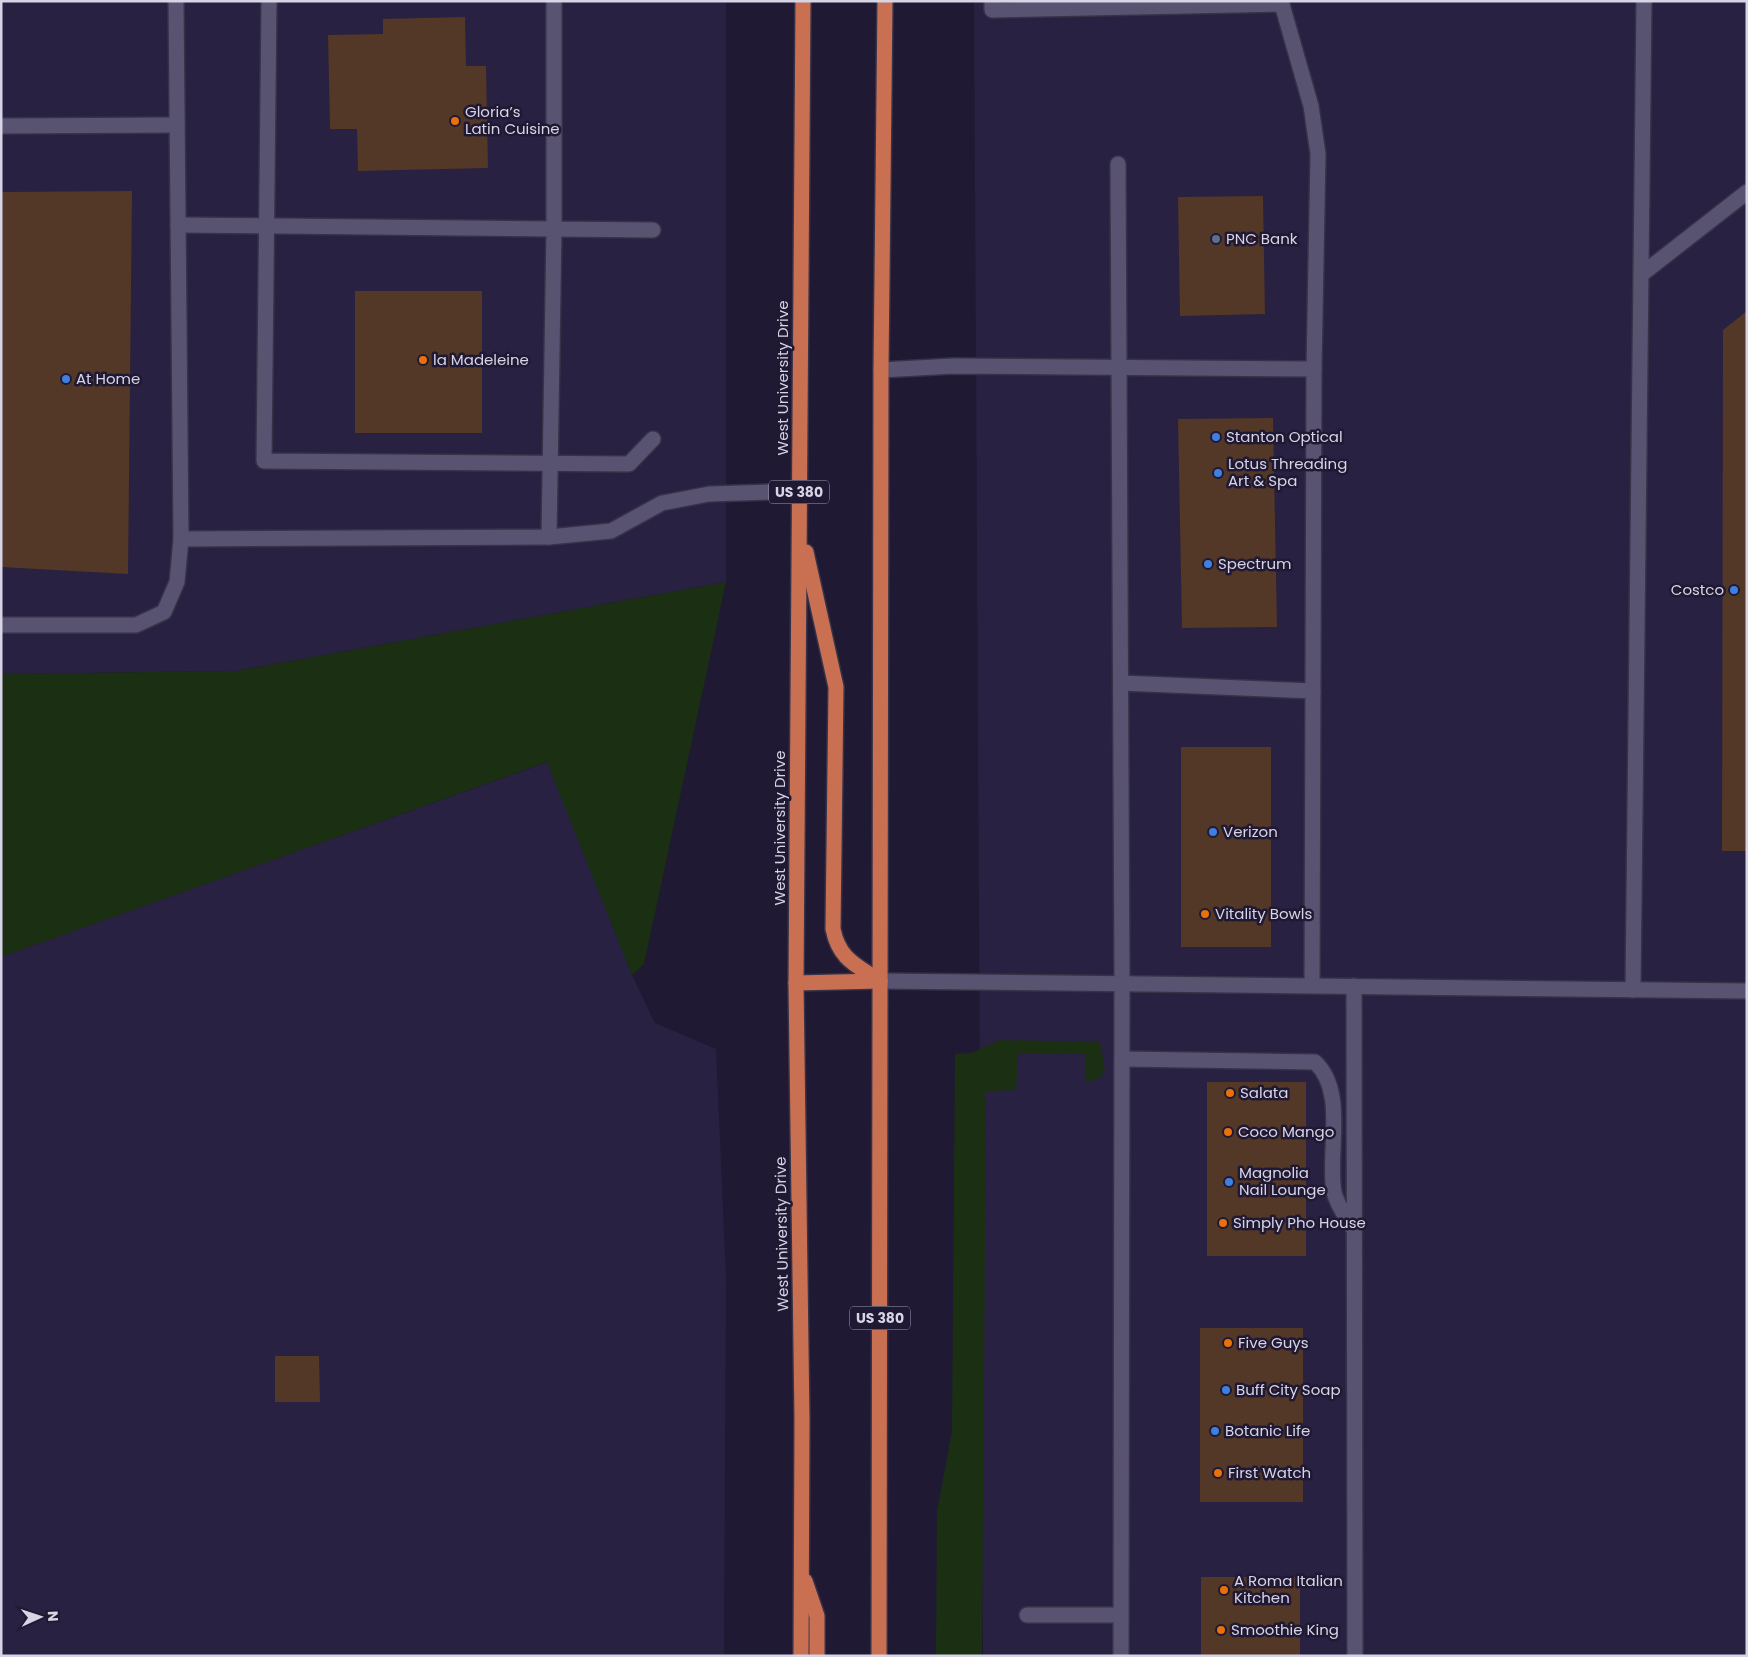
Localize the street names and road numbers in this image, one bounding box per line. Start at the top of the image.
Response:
street label: West University Drive [772,301,793,456]
road number: US 380 [769,481,829,504]
street label: West University Drive [769,751,790,906]
street label: West University Drive [770,1156,793,1312]
road number: US 380 [850,1306,910,1330]

